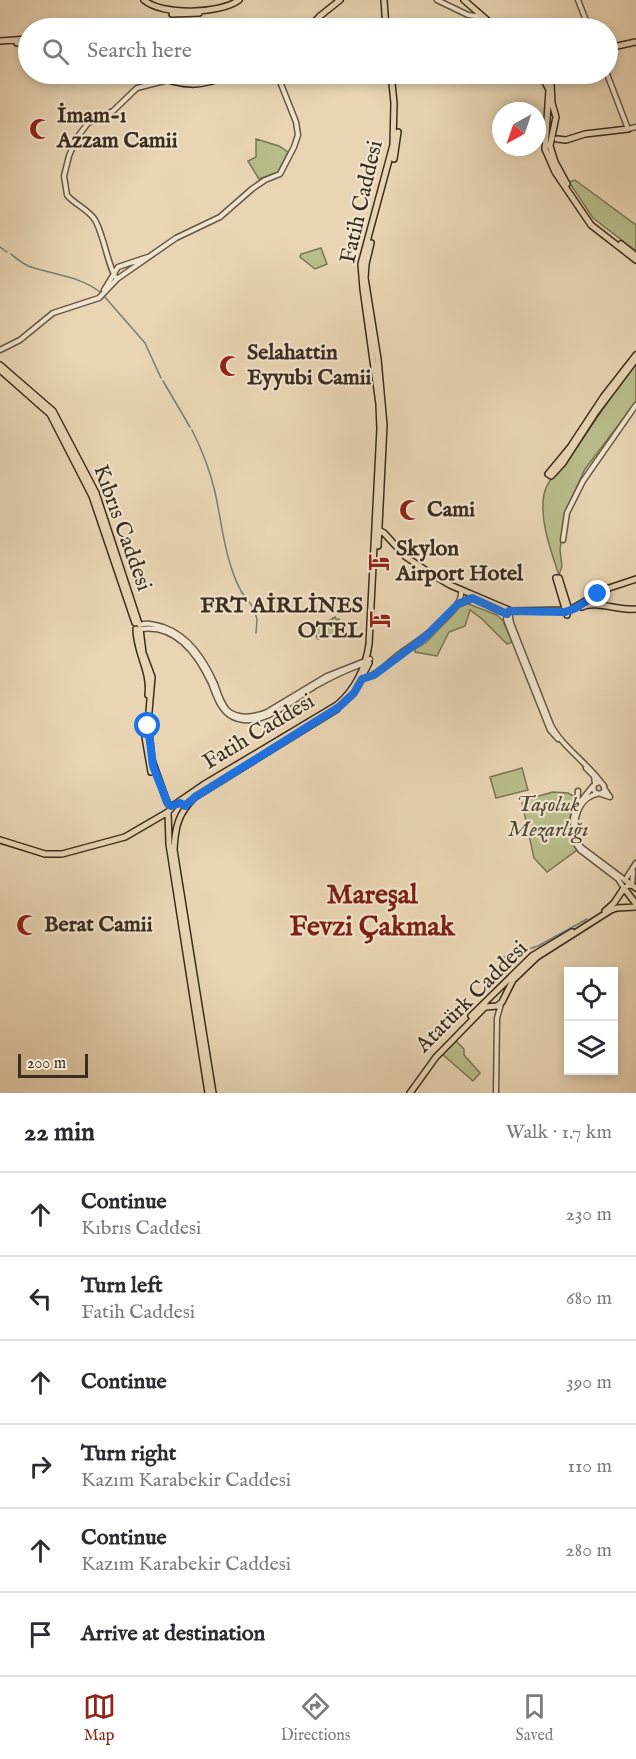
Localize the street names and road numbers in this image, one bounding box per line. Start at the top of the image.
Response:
street label: Fatih Caddesi [334,138,390,266]
street label: Kıbrıs Caddesi [86,461,158,595]
street label: Fatih Caddesi [198,688,320,776]
street label: Atatürk Caddesi [409,935,534,1060]

